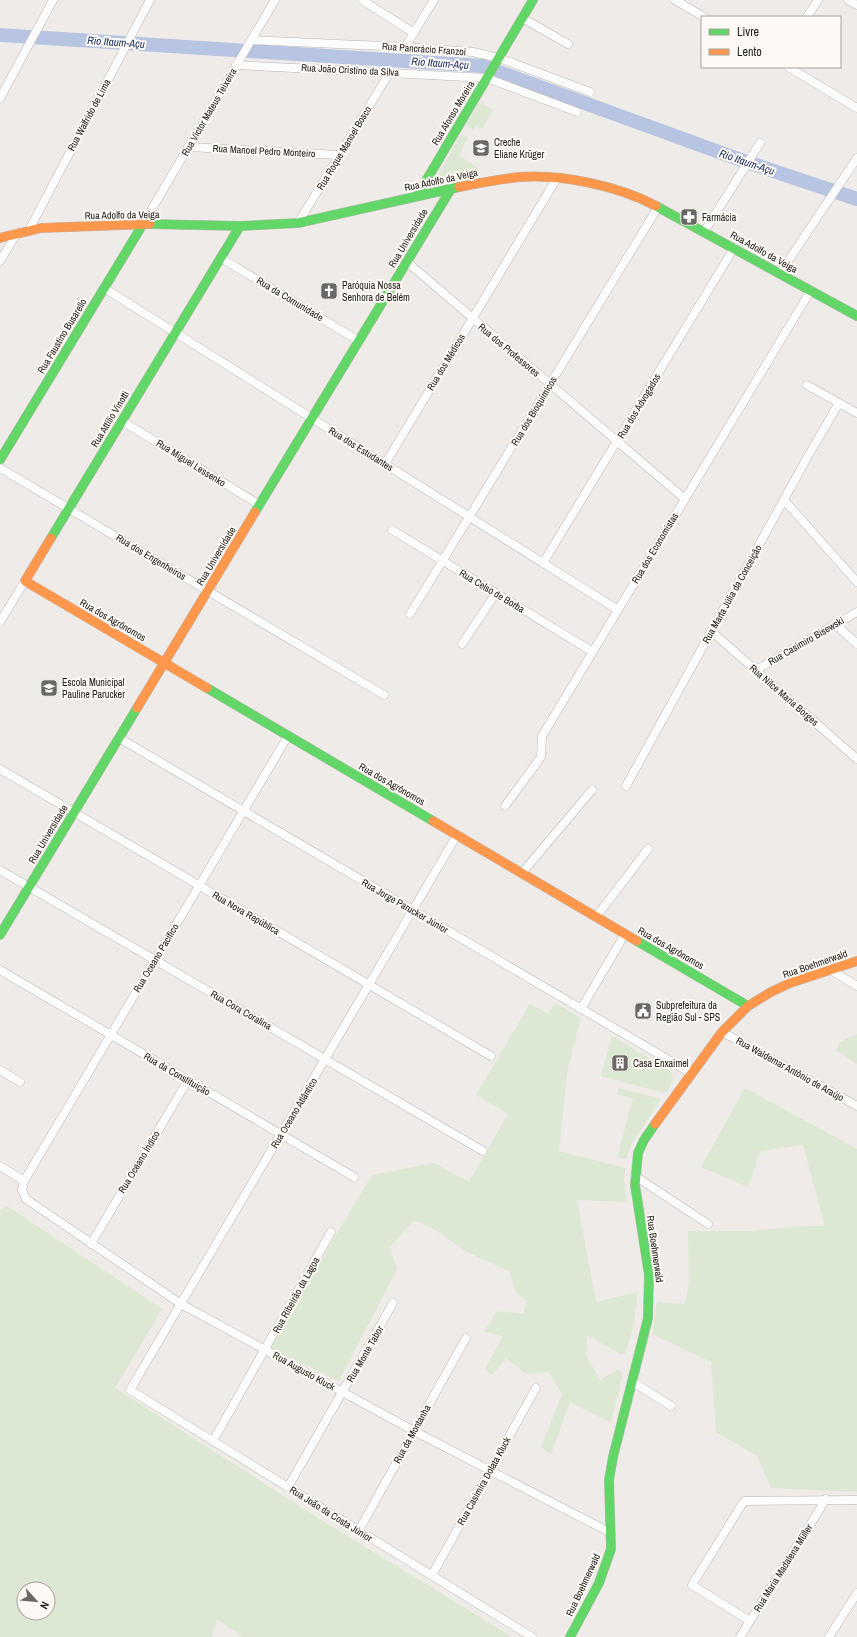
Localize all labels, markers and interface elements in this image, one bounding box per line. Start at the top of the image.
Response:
legend [701,16,841,68]
text: Livre [737,24,759,40]
water label: Rio Itaum-Açu [87,33,145,51]
street label: Rua Pancrácio Franzoi [381,40,467,58]
text: Lento [737,44,762,60]
water label: Rio Itaum-Açu [411,54,469,72]
street label: Rua João Cristino da Silva [301,61,400,79]
street label: Rua Victor Mateus Teixeira [179,65,240,158]
street label: Rua Walfrido de Lima [65,76,114,153]
street label: Rua Afonso Moreira [429,78,478,148]
street label: Rua Roque Manoel Bosco [314,103,374,192]
place label: Creche Eliane Krüger [494,136,544,161]
school or university icon: Creche Eliane Krüger [471,138,491,158]
street label: Rua Manoel Pedro Monteiro [212,142,316,160]
water label: Rio Itaum-Açu [717,146,777,178]
street label: Rua Adolfo da Veiga [403,166,479,194]
street label: Rua Universidade [385,206,431,270]
pharmacy icon: Farmácia [679,207,699,227]
street label: Rua Adolfo da Veiga [85,208,160,222]
place label: Farmácia [702,211,737,224]
street label: Rua Adolfo da Veiga [728,228,800,276]
street label: Rua da Comunidade [254,274,326,324]
place label: Paróquia Nossa Senhora de Belém [342,279,410,304]
church icon: Paróquia Nossa Senhora de Belém [319,281,339,301]
street label: Rua Faustino Busarello [34,296,90,376]
street label: Rua dos Professores [475,320,543,380]
street label: Rua dos Médicos [424,331,468,393]
street label: Rua dos Advogados [615,371,663,441]
street label: Rua dos Bioquímicos [508,374,560,448]
street label: Rua Attílio Vinotti [88,388,132,450]
street label: Rua dos Estudantes [326,424,396,474]
street label: Rua Miguel Lessenko [154,436,228,490]
street label: Rua dos Economistas [629,510,681,586]
street label: Rua Universidade [193,524,239,588]
street label: Rua dos Engenheiros [114,531,188,583]
street label: Rua Marta Júlia da Conceição [699,542,765,646]
street label: Rua Celso de Borba [457,566,527,616]
street label: Rua dos Agrônomos [78,596,148,644]
street label: Rua Casimiro Bisewski [766,614,846,668]
street label: Rua Nilce Maria Borges [747,661,821,729]
place label: Escola Municipal Pauline Parucker [62,676,125,701]
school or university icon: Escola Municipal Pauline Parucker [39,678,59,698]
street label: Rua dos Agrônomos [357,760,427,808]
street label: Rua Universidade [25,802,71,866]
street label: Rua Jorge Parucker Júnior [359,876,451,936]
street label: Rua Nova República [210,888,282,938]
street label: Rua Oceano Pacífico [130,921,182,995]
street label: Rua dos Agrônomos [636,924,706,972]
street label: Rua Boehmerwald [781,947,849,981]
street label: Rua Cora Coralina [208,987,274,1033]
place label: Subprefeitura da Região Sul - SPS [656,999,721,1024]
public building icon: Subprefeitura da Região Sul - SPS [633,1001,653,1021]
street label: Rua Waldemar Antônio de Araújo [734,1034,847,1104]
street label: Rua da Constituição [141,1050,213,1099]
building icon: Casa Enxaimel [610,1053,630,1073]
place label: Casa Enxaimel [633,1057,689,1070]
street label: Rua Oceano Atlântico [268,1075,320,1151]
street label: Rua Oceano Índico [115,1128,163,1196]
street label: Rua Boehmerwald [644,1215,666,1283]
street label: Rua Ribeirão da Lagoa [270,1254,323,1335]
street label: Rua Monte Tabor [344,1323,386,1384]
street label: Rua Augusto Kluck [271,1349,338,1394]
street label: Rua da Montanha [391,1402,434,1466]
street label: Rua Casimira Dolata Kluck [454,1434,514,1527]
street label: Rua João da Costa Júnior [287,1483,375,1545]
street label: Rua Maria Madalena Müller [751,1521,815,1614]
street label: Rua Boehmerwald [563,1552,603,1618]
north arrow [16,1581,56,1621]
text: N [37,1599,53,1612]

